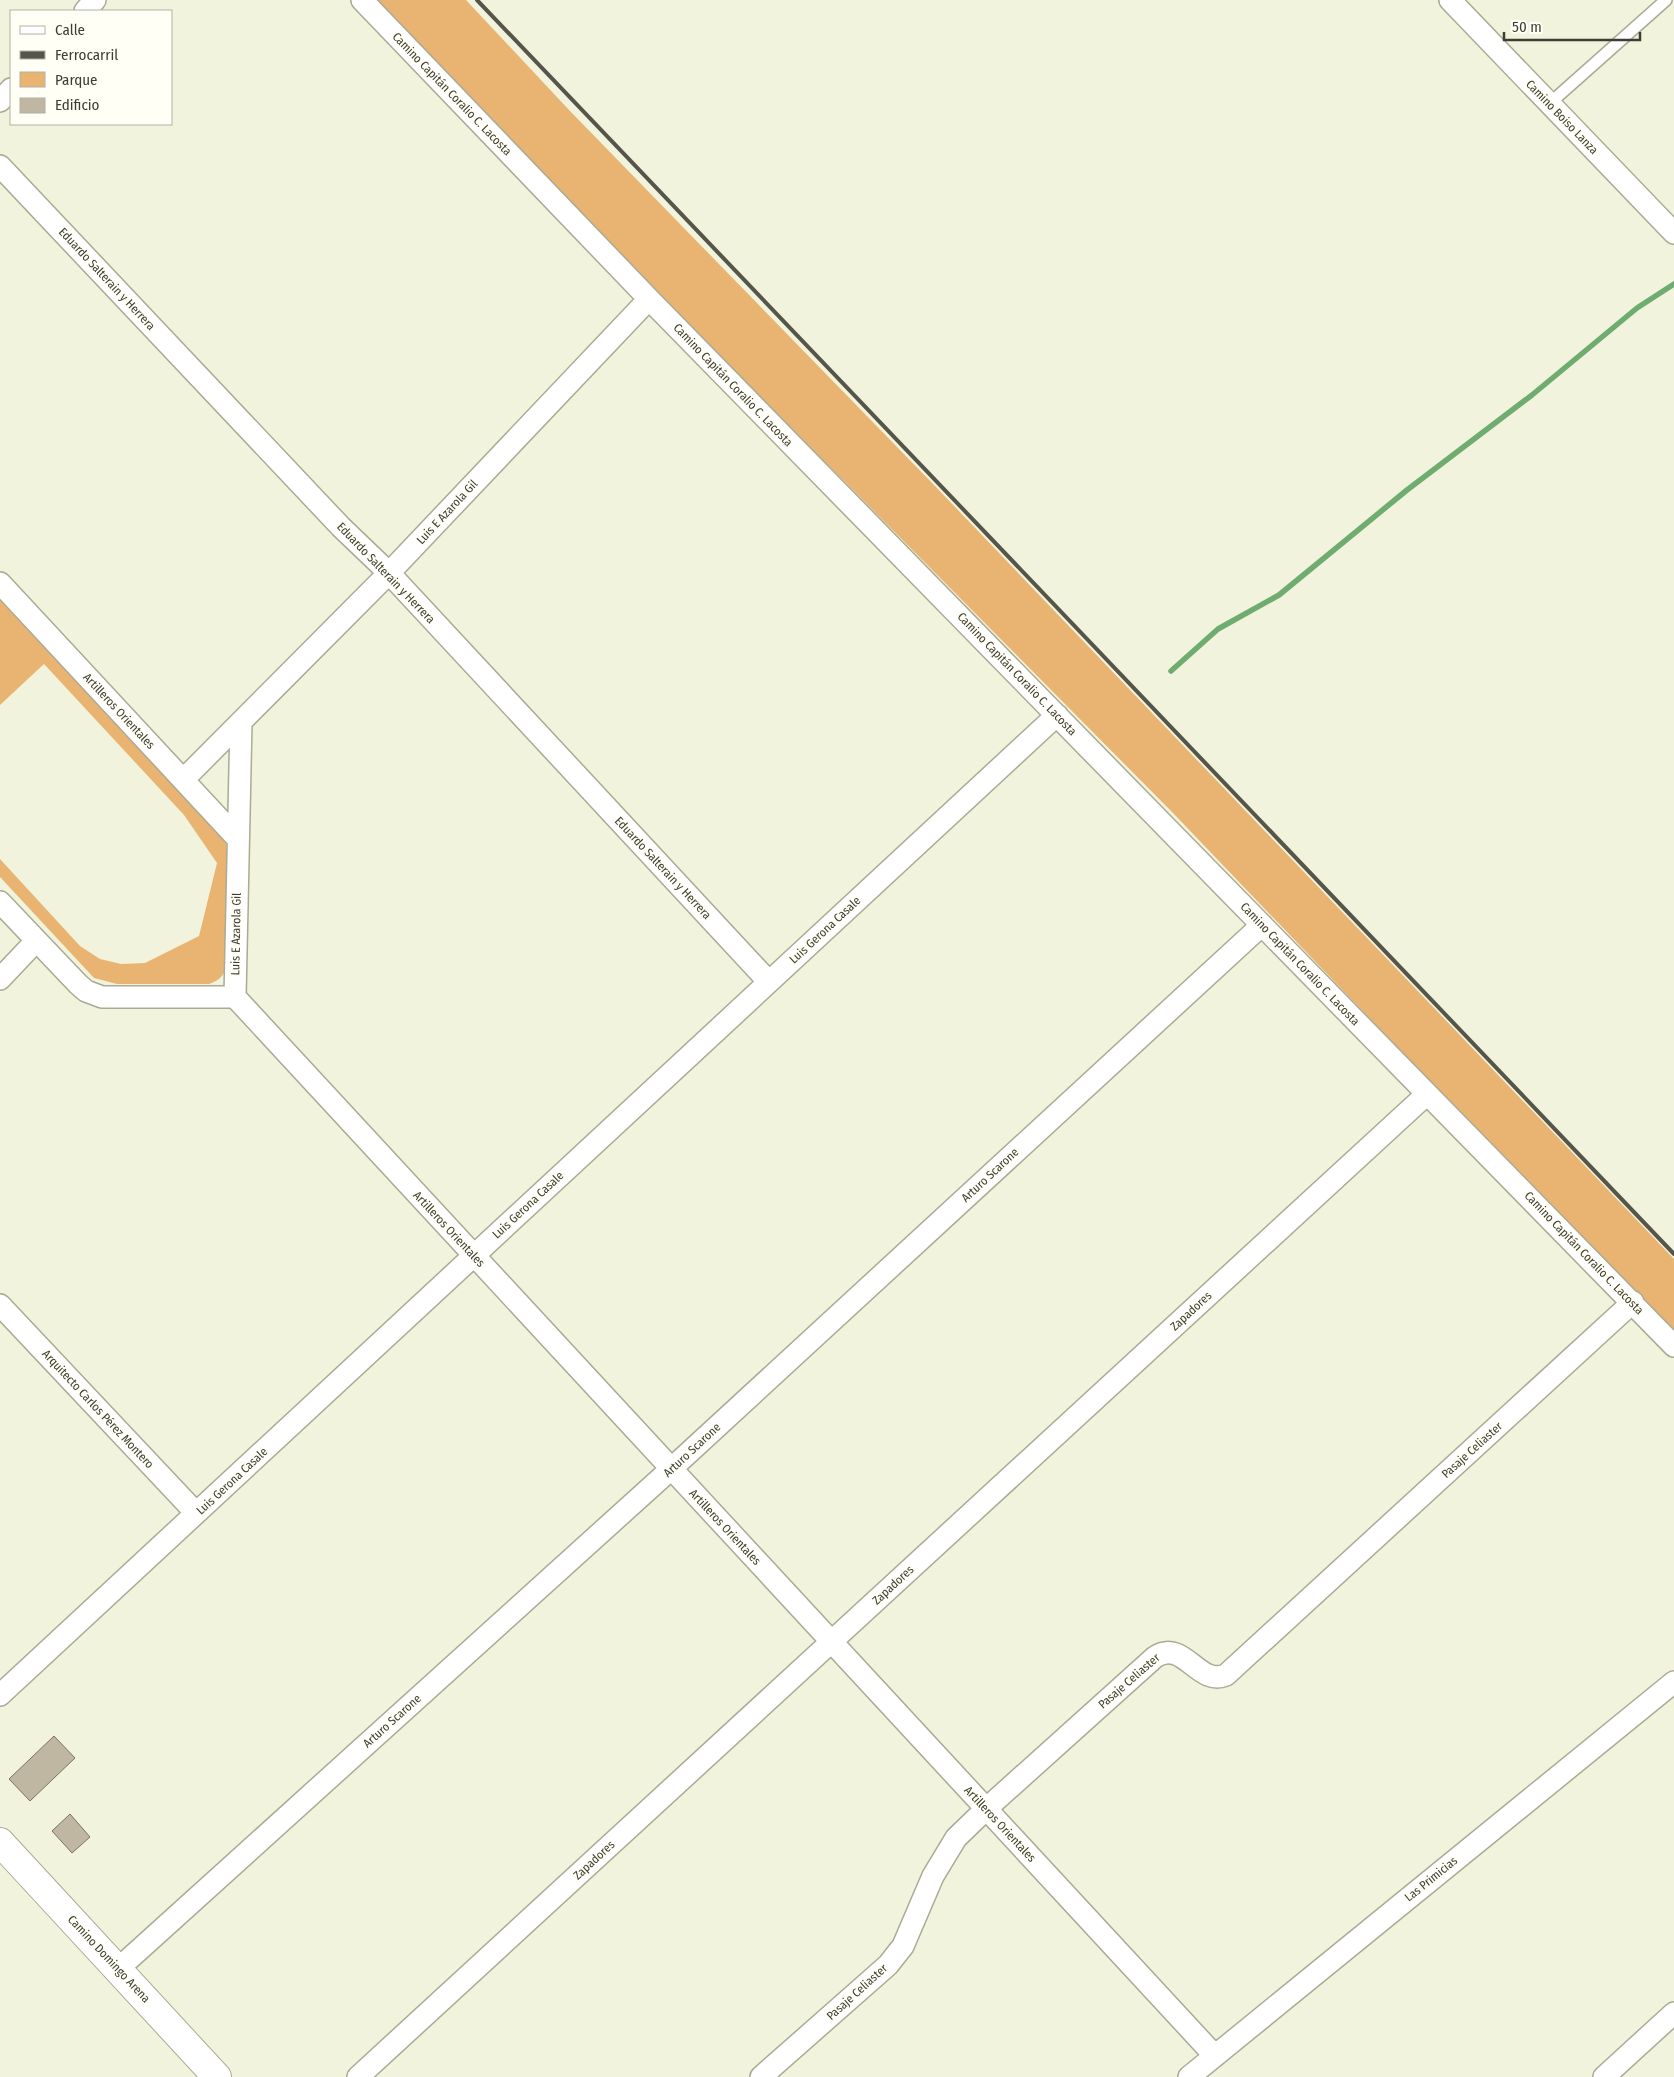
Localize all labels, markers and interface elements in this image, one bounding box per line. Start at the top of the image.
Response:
legend [10,10,172,125]
scale bar [1504,10,1640,42]
text: 50 m [1512,18,1542,36]
text: Calle [55,21,85,39]
street label: Camino Capitán Coralio C. Lacosta [390,30,515,158]
text: Ferrocarril [55,46,118,64]
text: Parque [55,71,98,89]
street label: Camino Boiso Lanza [1523,77,1601,157]
text: Edificio [55,96,100,114]
street label: Eduardo Salterain y Herrera [56,225,158,333]
street label: Camino Capitán Coralio C. Lacosta [671,321,796,449]
street label: Luis E Azarola Gil [414,477,480,547]
street label: Eduardo Salterain y Herrera [334,520,438,626]
street label: Camino Capitán Coralio C. Lacosta [955,610,1080,738]
street label: Artilleros Orientales [80,670,158,752]
street label: Eduardo Salterain y Herrera [612,814,714,922]
street label: Luis E Azarola Gil [228,893,244,975]
street label: Luis Gerona Casale [787,893,863,966]
street label: Camino Capitán Coralio C. Lacosta [1238,900,1363,1028]
street label: Arturo Scarone [959,1145,1022,1205]
street label: Luis Gerona Casale [490,1168,566,1241]
street label: Artilleros Orientales [410,1188,488,1270]
street label: Camino Capitán Coralio C. Lacosta [1522,1189,1647,1317]
street label: Zapadores [1168,1288,1214,1334]
street label: Arquitecto Carlos Pérez Montero [39,1347,157,1471]
street label: Pasaje Celiaster [1439,1419,1506,1481]
street label: Arturo Scarone [661,1420,724,1480]
street label: Luis Gerona Casale [194,1444,270,1517]
street label: Artilleros Orientales [686,1486,764,1568]
street label: Zapadores [870,1562,916,1608]
street label: Pasaje Celiaster [1095,1650,1163,1711]
street label: Arturo Scarone [360,1691,424,1751]
street label: Artilleros Orientales [961,1783,1039,1865]
street label: Zapadores [571,1837,617,1883]
street label: Las Primicias [1402,1854,1460,1904]
street label: Camino Domingo Arena [65,1912,153,2006]
street label: Pasaje Celiaster [824,1961,891,2023]

